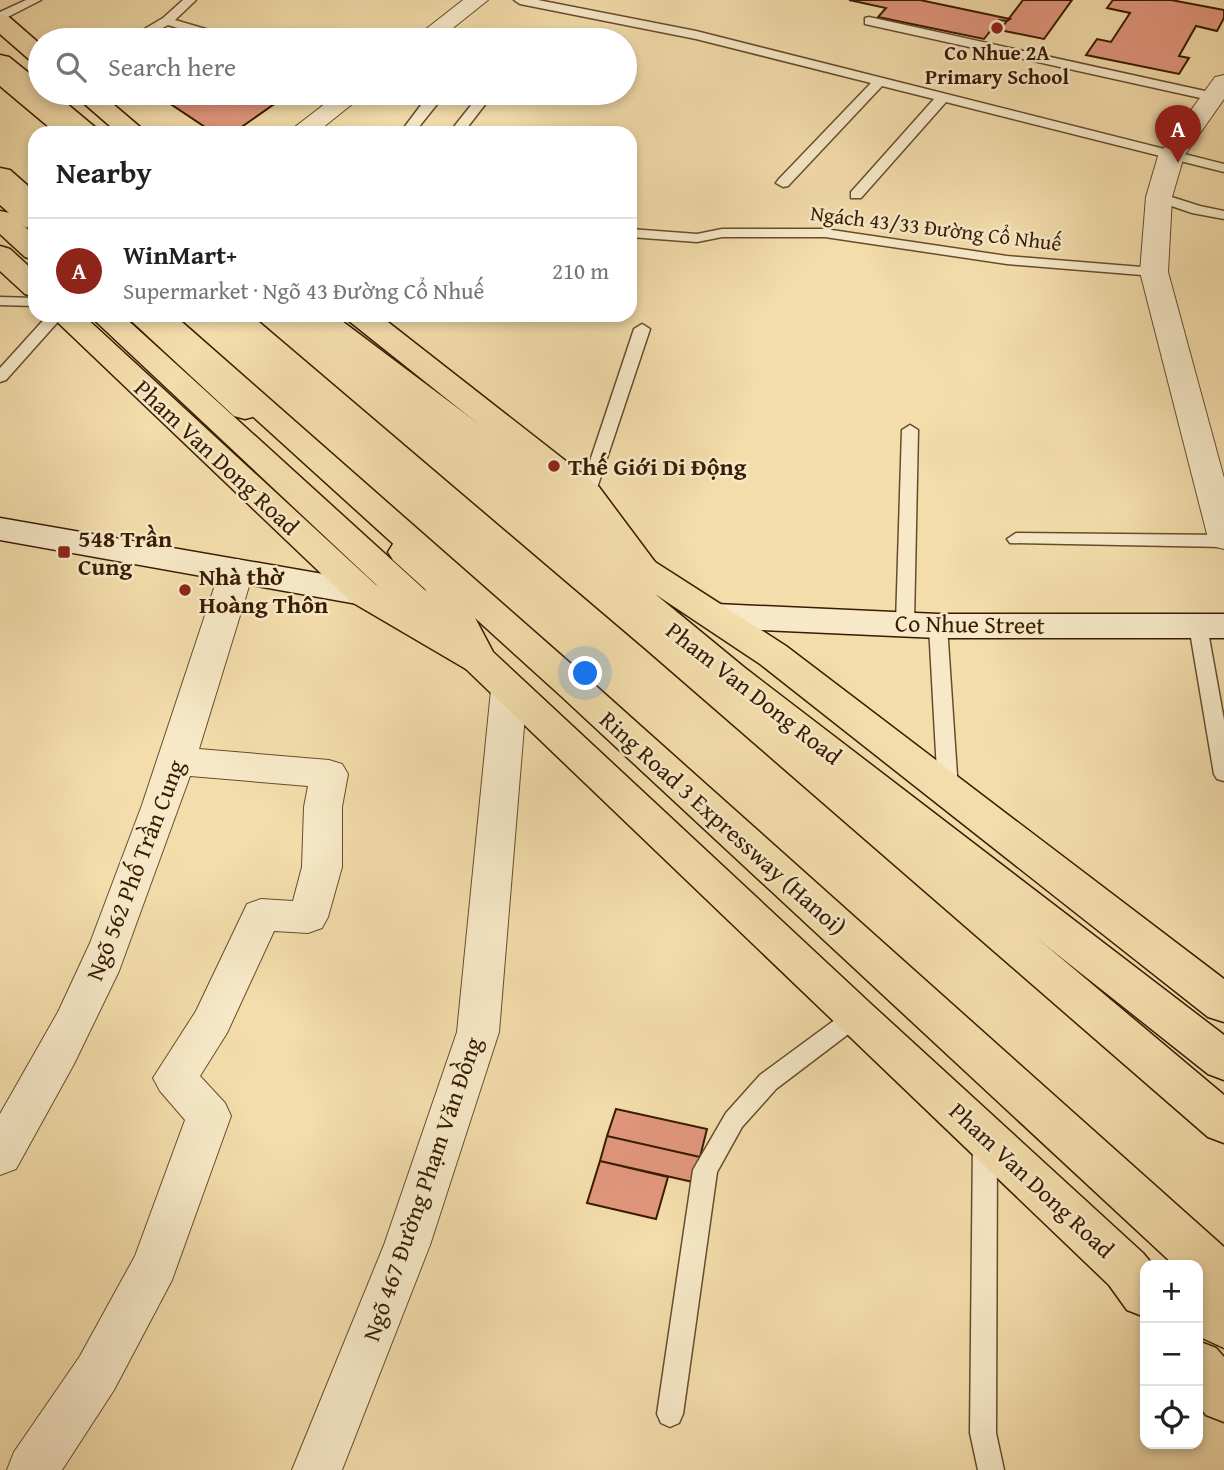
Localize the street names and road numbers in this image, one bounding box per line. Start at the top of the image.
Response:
street label: Ngách 43/33 Đường Cổ Nhuế [809,197,1063,259]
street label: Pham Van Dong Road [127,371,308,543]
street label: Co Nhue Street [895,605,1046,643]
street label: Pham Van Dong Road [659,613,850,773]
street label: Ring Road 3 Expressway (Hanoi) [592,703,854,943]
street label: Ngõ 562 Phố Trần Cung [77,754,193,985]
street label: Ngõ 467 Đường Phạm Văn Đồng [353,1032,491,1346]
street label: Pham Van Dong Road [942,1094,1123,1266]

